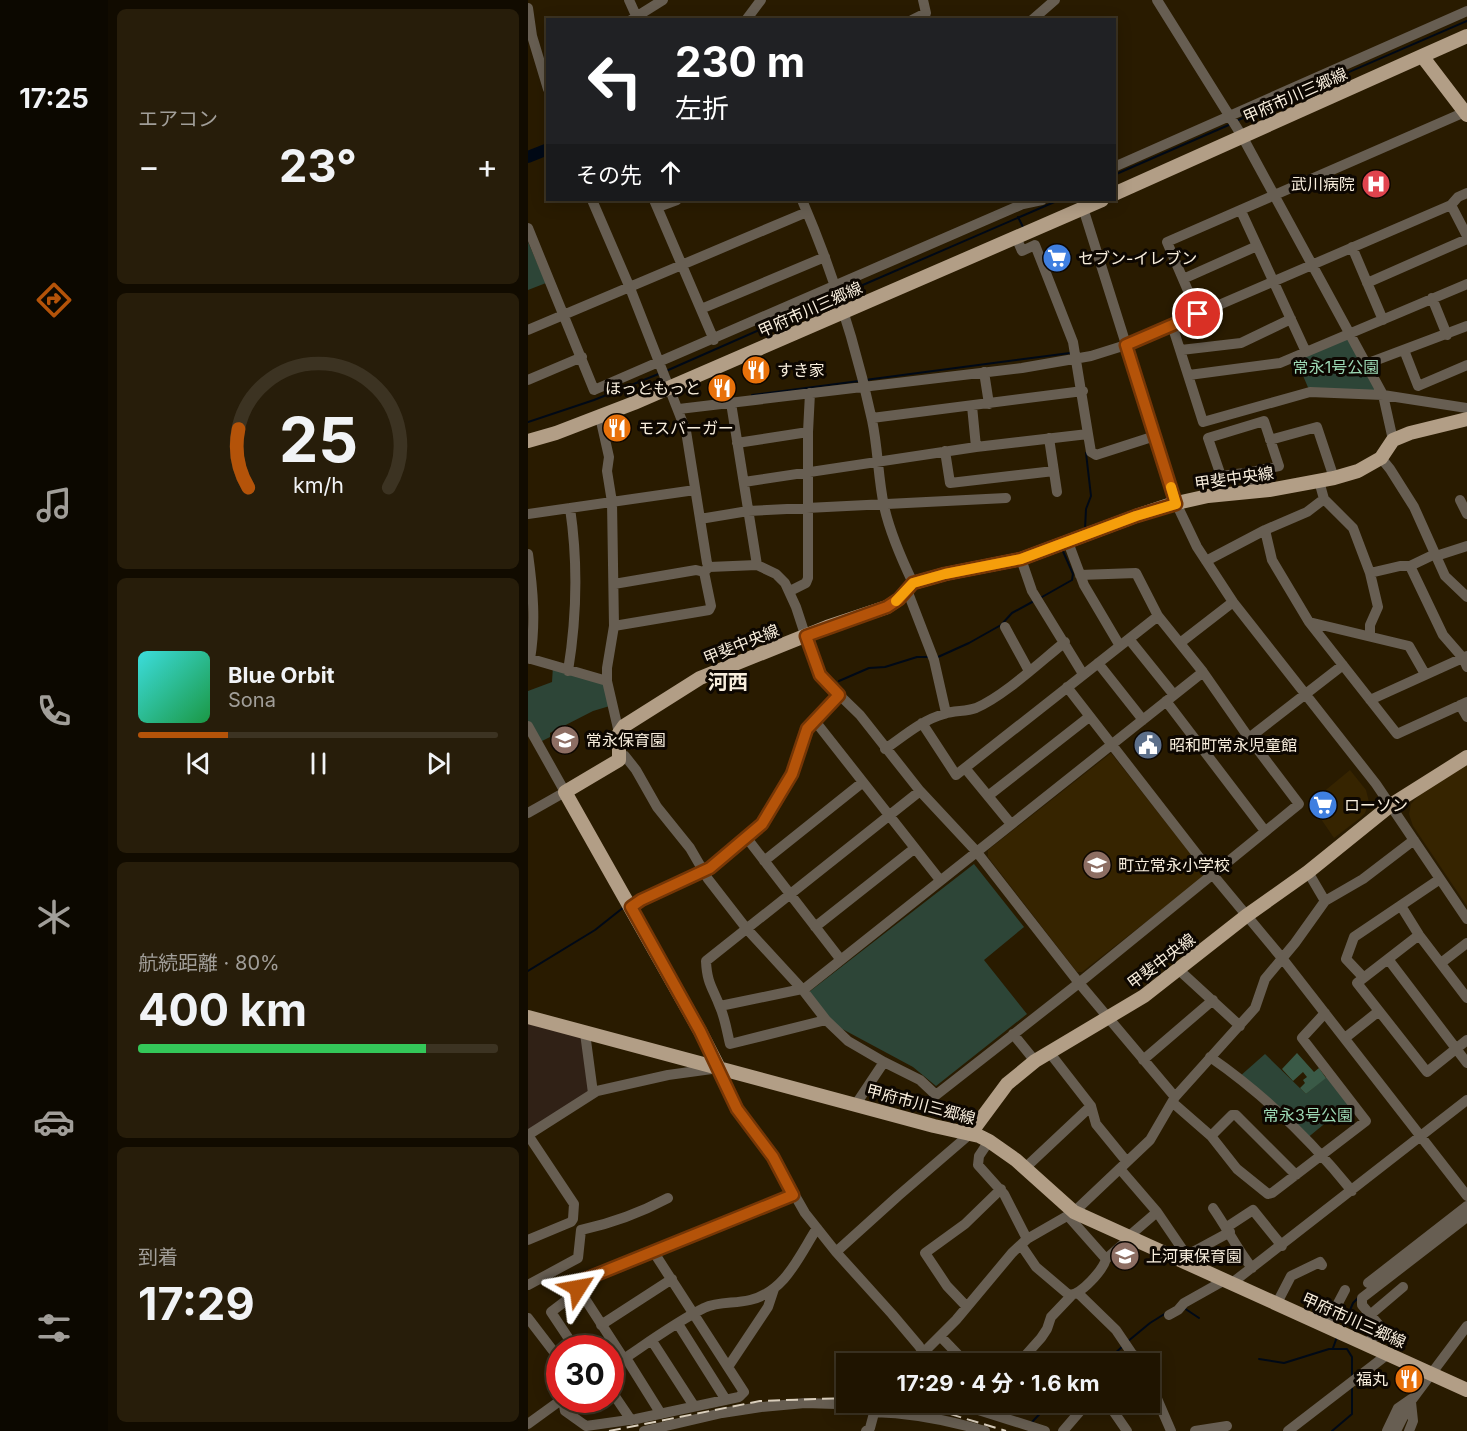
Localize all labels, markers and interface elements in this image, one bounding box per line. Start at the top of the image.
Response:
text: 230 m [675,36,805,87]
icon: left [576,42,654,120]
street label: 甲府市川三郷線 [1240,63,1350,127]
text: 17:25 [19,82,89,115]
text: 左折 [675,92,729,125]
text: エアコン [138,107,218,131]
text: 23° [279,138,357,193]
text: − [138,146,160,186]
text: + [476,146,498,186]
icon: ahead [654,156,687,189]
text: その先 [576,162,642,188]
hospital icon: 武川病院 [1360,168,1392,200]
place label: 武川病院 [1291,174,1355,194]
supermarket icon: セブン-イレブン [1041,242,1073,274]
place label: セブン-イレブン [1078,248,1197,268]
street label: 甲府市川三郷線 [755,277,865,341]
icon: directions [33,279,75,321]
pin [1172,288,1223,339]
icon: arrive [1181,297,1214,330]
restaurant icon: すき家 [740,354,772,386]
park label: 常永1号公園 [1293,357,1379,377]
place label: すき家 [777,360,825,380]
restaurant icon: ほっともっと [706,372,738,404]
place label: ほっともっと [605,378,701,398]
text: 25 [278,402,358,477]
restaurant icon: モスバーガー [601,412,633,444]
place label: モスバーガー [638,418,734,438]
street label: 甲斐中央線 [1193,463,1275,493]
text: km/h [293,473,343,499]
icon: music [33,484,75,526]
street label: 甲斐中央線 [700,620,782,668]
text: Blue Orbit [228,662,335,688]
district label: 河西 [708,670,748,694]
text: Sona [228,688,276,712]
icon: phone [33,690,75,732]
school or university icon: 常永保育園 [549,724,581,756]
public building icon: 昭和町常永児童館 [1132,729,1164,761]
place label: 常永保育園 [586,730,666,750]
place label: 昭和町常永児童館 [1169,735,1297,755]
icon: previous [182,747,215,780]
icon: pause [302,747,335,780]
icon: next [422,747,455,780]
supermarket icon: ローソン [1307,789,1339,821]
place label: ローソン [1344,795,1408,815]
school or university icon: 町立常永小学校 [1081,849,1113,881]
place label: 町立常永小学校 [1118,855,1230,875]
icon: climate [33,896,75,938]
street label: 甲斐中央線 [1123,929,1199,993]
text: 航続距離 · 80% [138,951,280,975]
text: 400 km [138,982,307,1037]
street label: 甲府市川三郷線 [864,1080,978,1128]
icon: car [33,1101,75,1143]
park label: 常永3号公園 [1263,1105,1353,1125]
school or university icon: 上河東保育園 [1109,1240,1141,1272]
text: 到着 [138,1245,178,1269]
place label: 上河東保育園 [1146,1246,1242,1266]
position arrow [546,1256,610,1320]
text: 17:29 [138,1276,255,1331]
street label: 甲府市川三郷線 [1299,1288,1409,1352]
icon: filters [33,1307,75,1349]
speed limit sign: 30 [546,1335,624,1413]
restaurant icon: 福丸 [1393,1363,1425,1395]
place label: 福丸 [1356,1369,1388,1389]
text: 17:29 · 4 分 · 1.6 km [896,1370,1100,1396]

